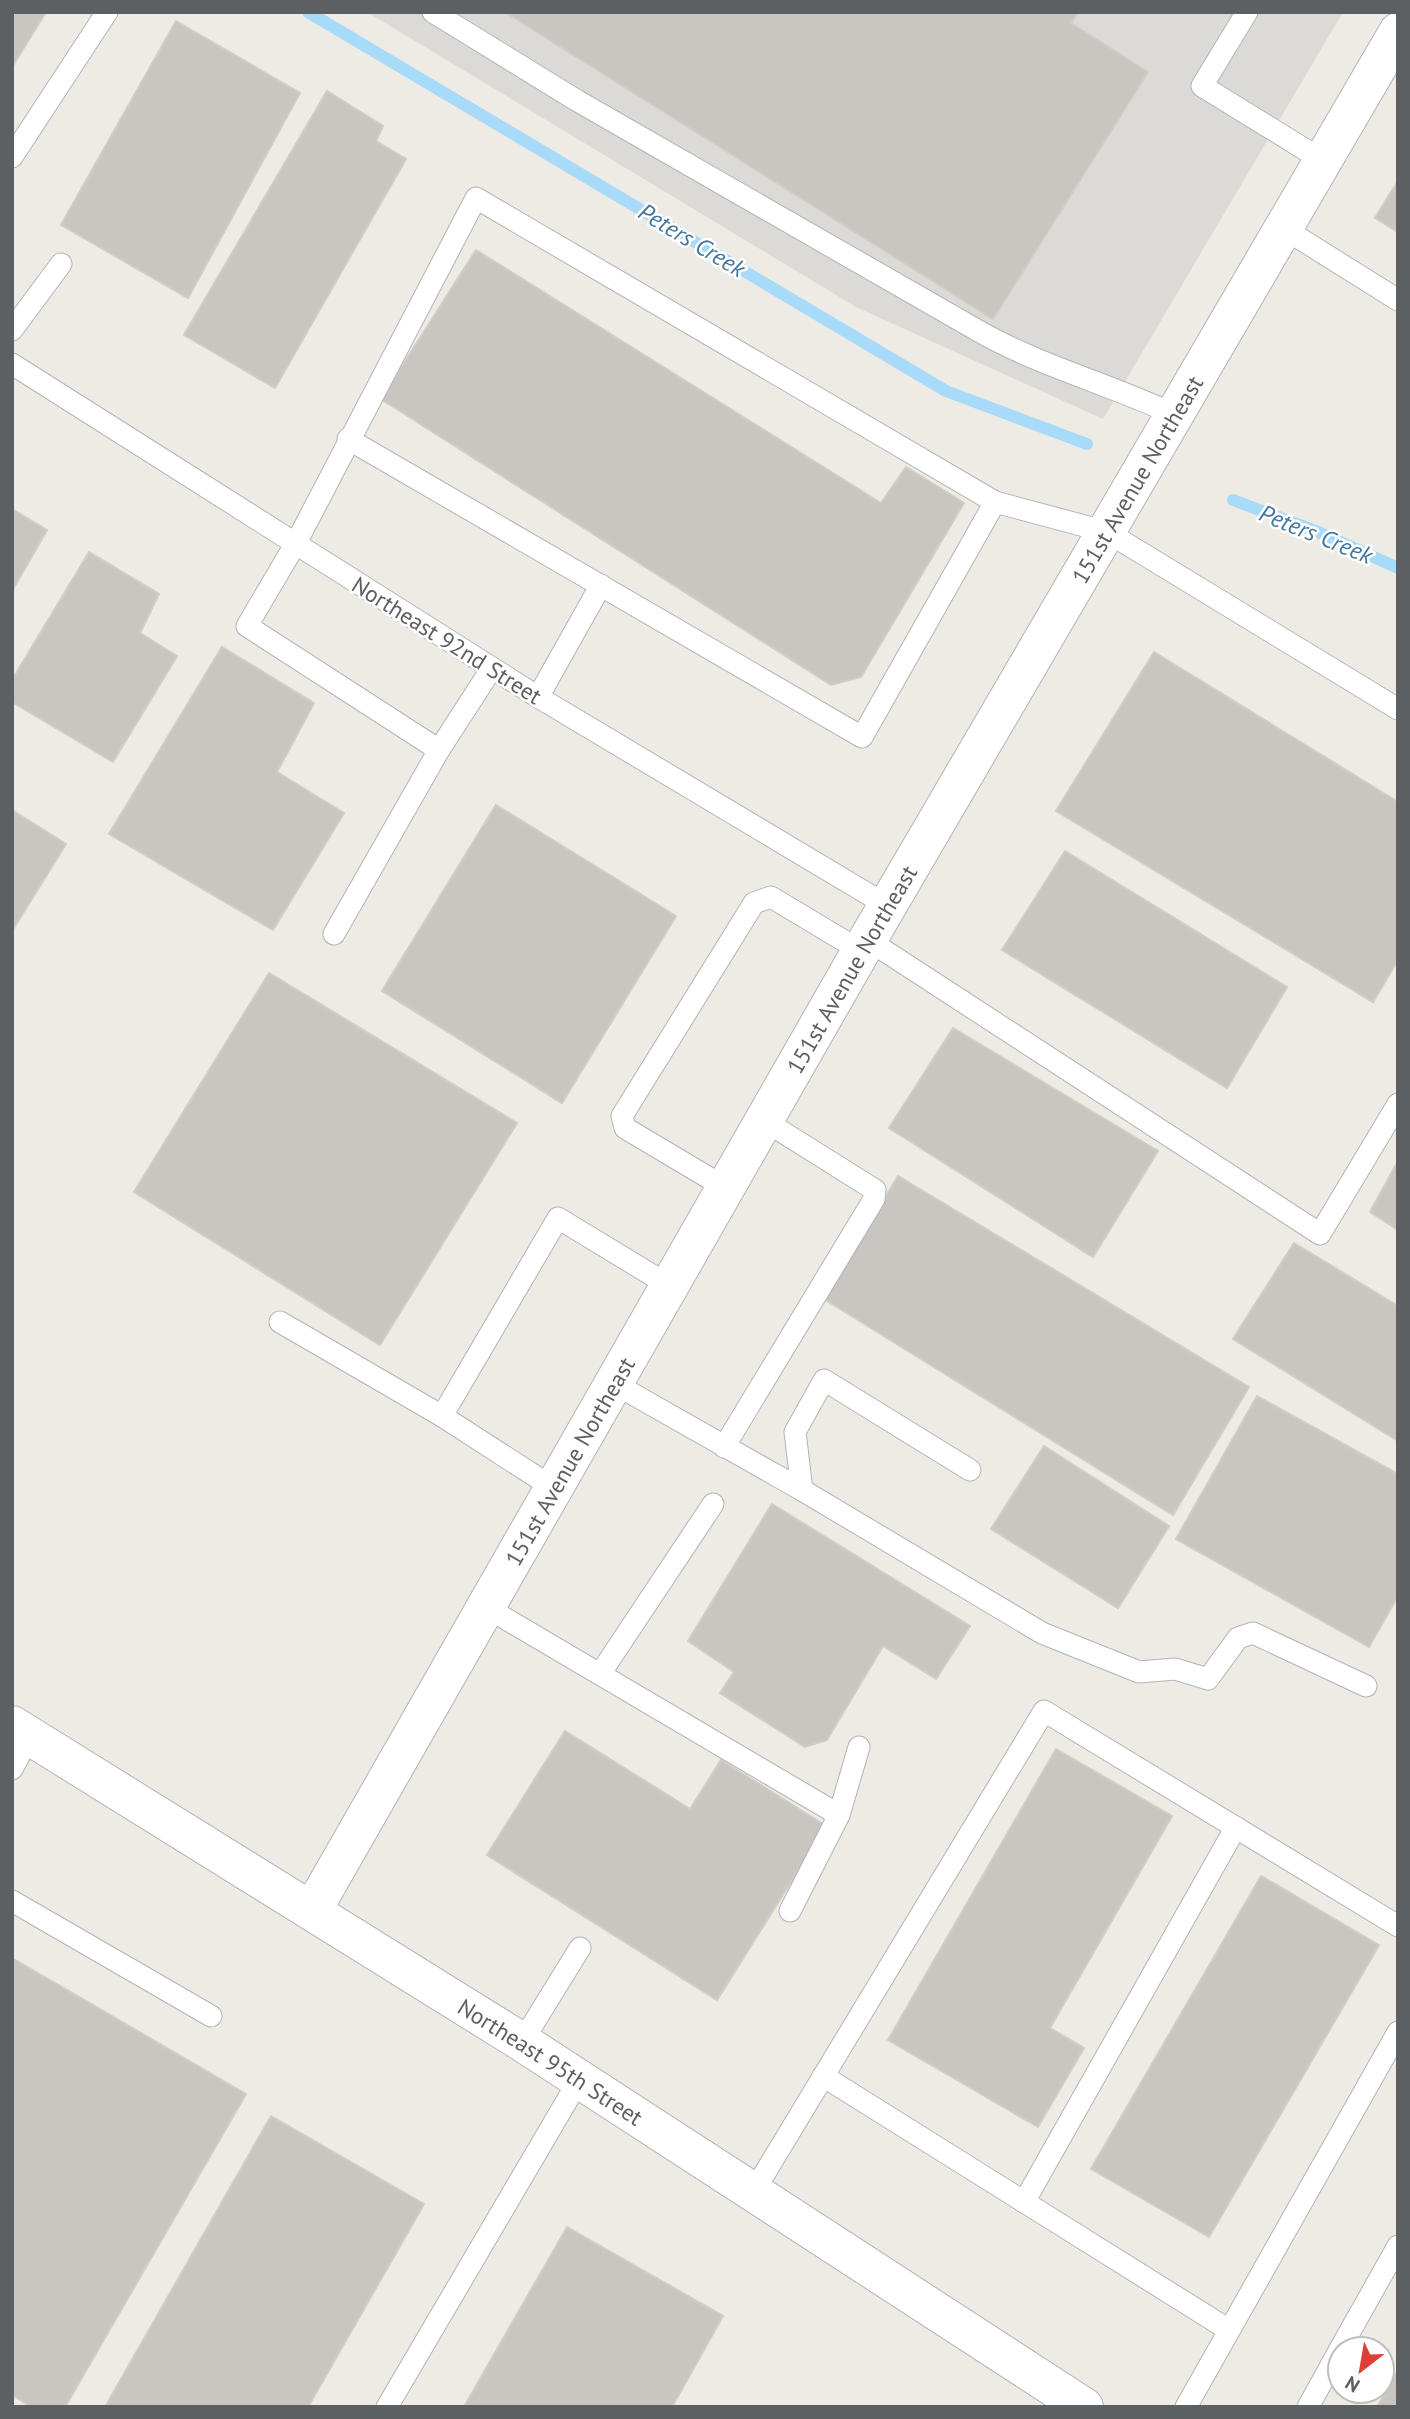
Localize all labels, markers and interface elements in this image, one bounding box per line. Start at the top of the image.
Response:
water label: Peters Creek [633,196,752,285]
street label: 151st Avenue Northeast [1065,370,1209,588]
water label: Peters Creek [1255,497,1378,571]
street label: Northeast 92nd Street [347,570,547,710]
street label: 151st Avenue Northeast [780,860,923,1079]
street label: 151st Avenue Northeast [498,1351,640,1571]
street label: Northeast 95th Street [453,1991,649,2131]
north arrow [1326,2335,1396,2405]
text: N [1341,2371,1364,2398]

